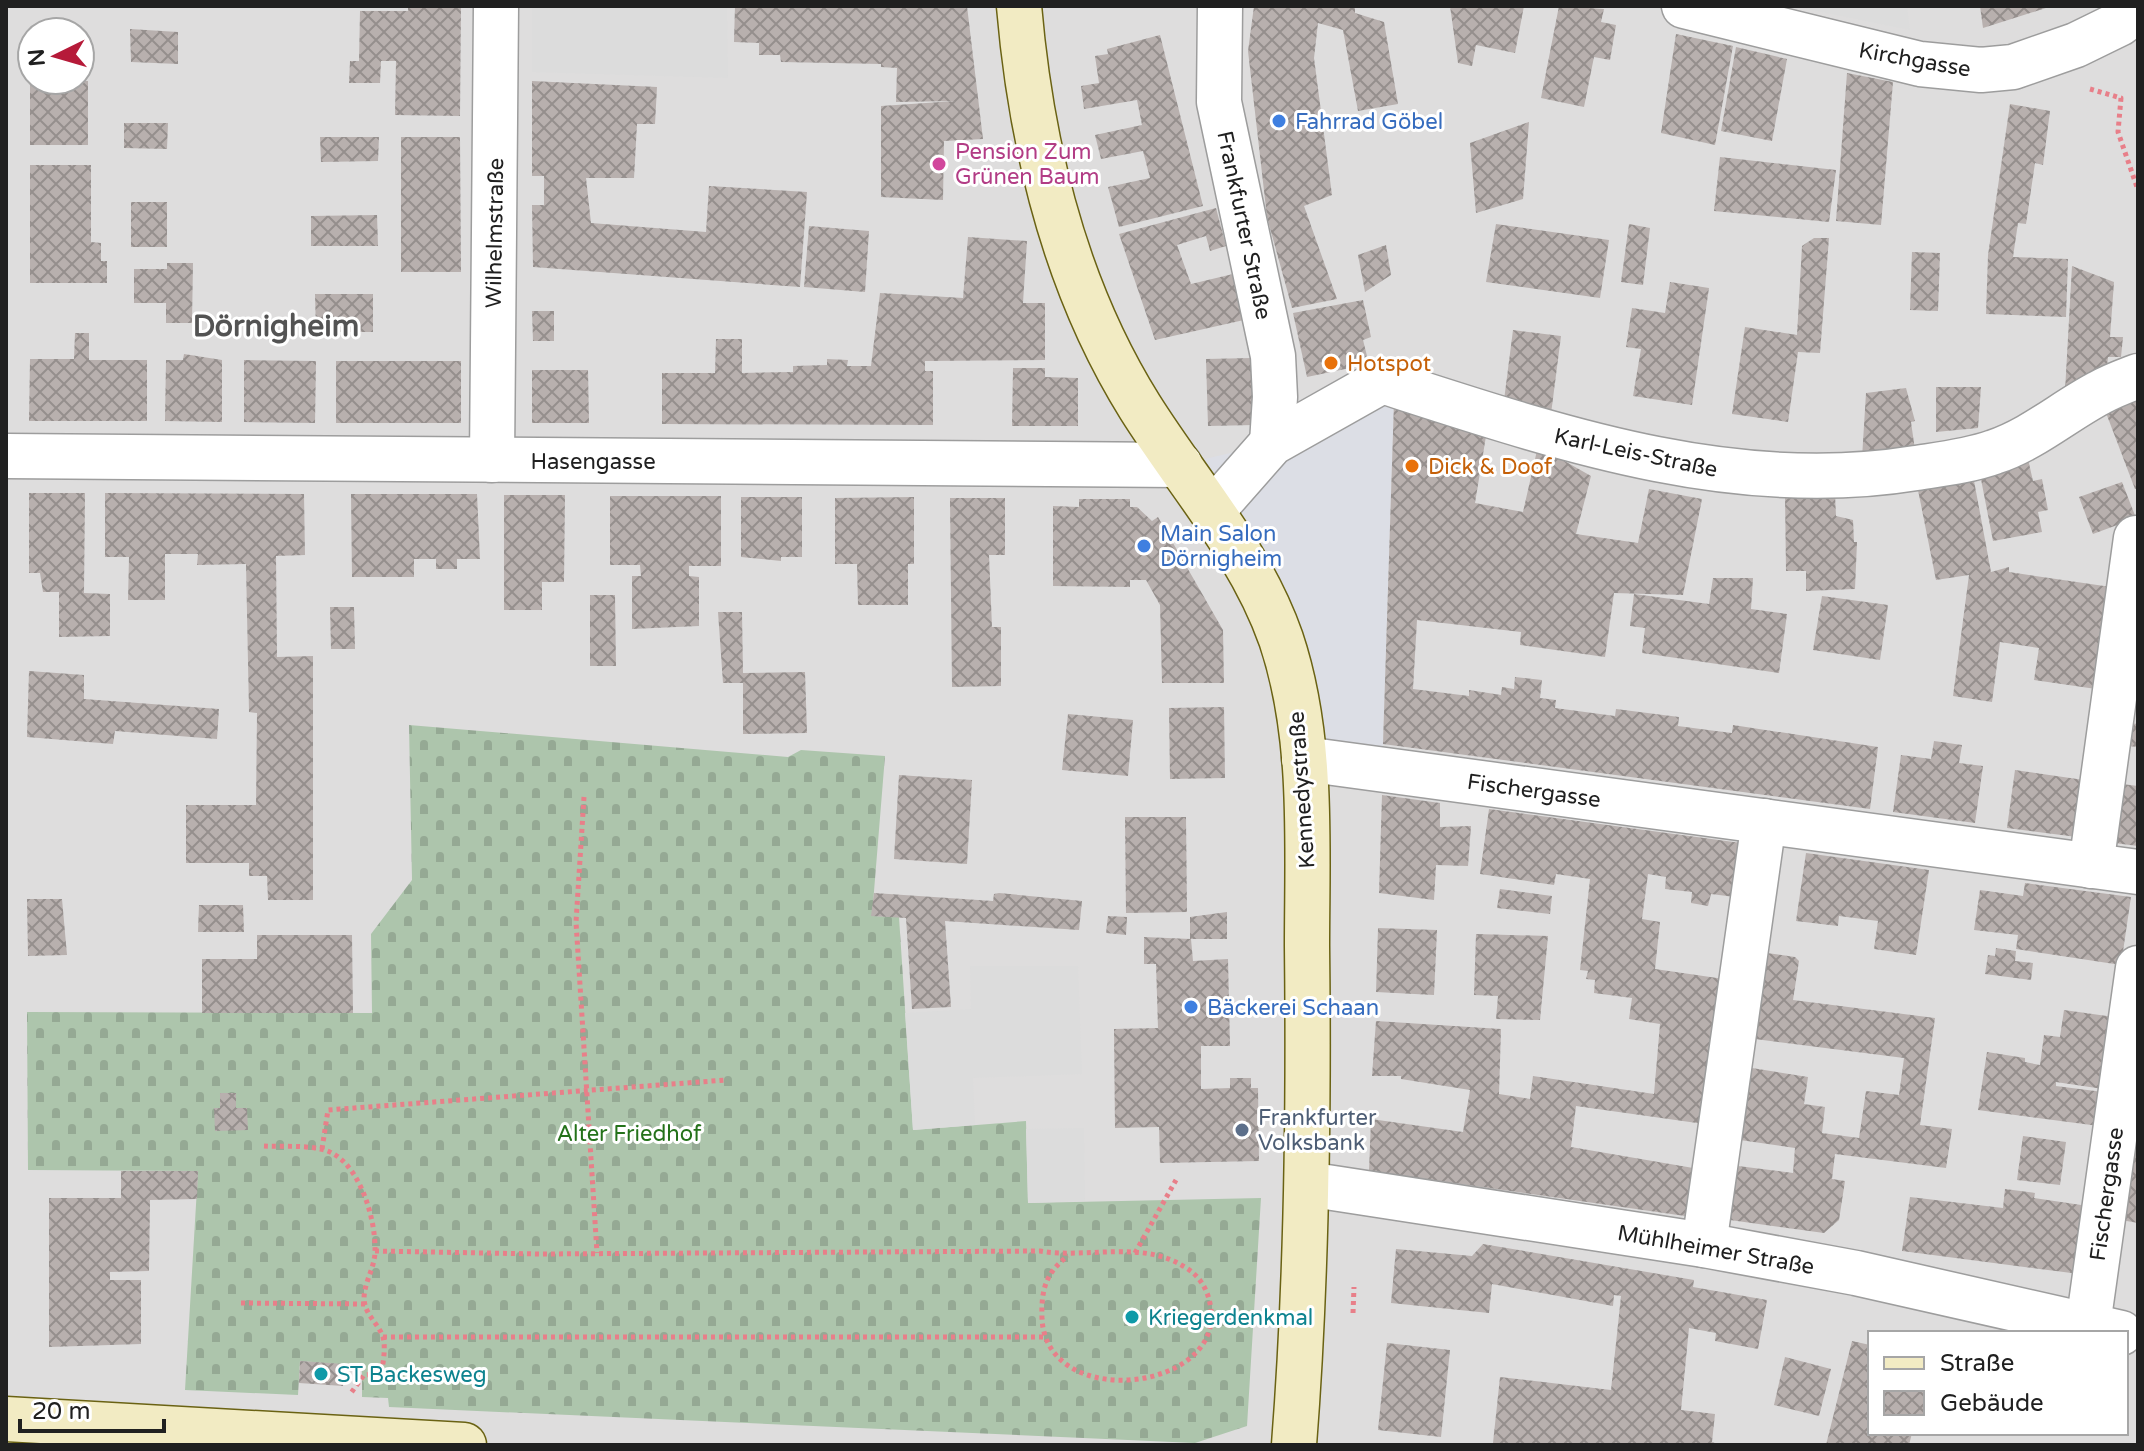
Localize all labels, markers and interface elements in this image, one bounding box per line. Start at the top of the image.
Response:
north arrow [16,16,96,96]
street label: Kirchgasse [1857,37,1973,83]
text: N [23,48,51,68]
place label: Fahrrad Göbel [1295,109,1443,135]
marker: Fahrrad Göbel [1270,112,1288,130]
street label: Frankfurter Straße [1211,129,1277,322]
place label: Pension Zum Grünen Baum [955,139,1100,190]
marker: Pension Zum Grünen Baum [930,155,948,173]
street label: Wilhelmstraße [481,158,509,308]
district label: Dörnigheim [193,308,359,345]
place label: Hotspot [1347,351,1431,377]
marker: Hotspot [1322,354,1340,372]
street label: Karl-Leis-Straße [1552,423,1720,483]
street label: Hasengasse [530,449,656,475]
place label: Dick & Doof [1428,454,1553,480]
marker: Dick & Doof [1403,457,1421,475]
place label: Main Salon Dörnigheim [1160,521,1282,572]
marker: Main Salon Dörnigheim [1135,537,1153,555]
street label: Kennedystraße [1284,710,1320,869]
street label: Fischergasse [1465,769,1602,813]
place label: Bäckerei Schaan [1207,995,1379,1021]
marker: Bäckerei Schaan [1182,998,1200,1016]
place label: Frankfurter Volksbank [1258,1105,1377,1156]
park label: Alter Friedhof [557,1121,702,1147]
marker: Frankfurter Volksbank [1233,1121,1251,1139]
street label: Fischergasse [2085,1126,2129,1263]
street label: Mühlheimer Straße [1615,1220,1816,1280]
place label: Kriegerdenkmal [1148,1305,1313,1331]
marker: Kriegerdenkmal [1123,1308,1141,1326]
legend [1868,1331,2128,1435]
text: Straße [1940,1349,2014,1378]
place label: ST Backesweg [337,1362,487,1388]
marker: ST Backesweg [312,1365,330,1383]
scale bar [20,1383,164,1433]
text: Gebäude [1940,1389,2044,1418]
text: 20 m [32,1397,90,1426]

